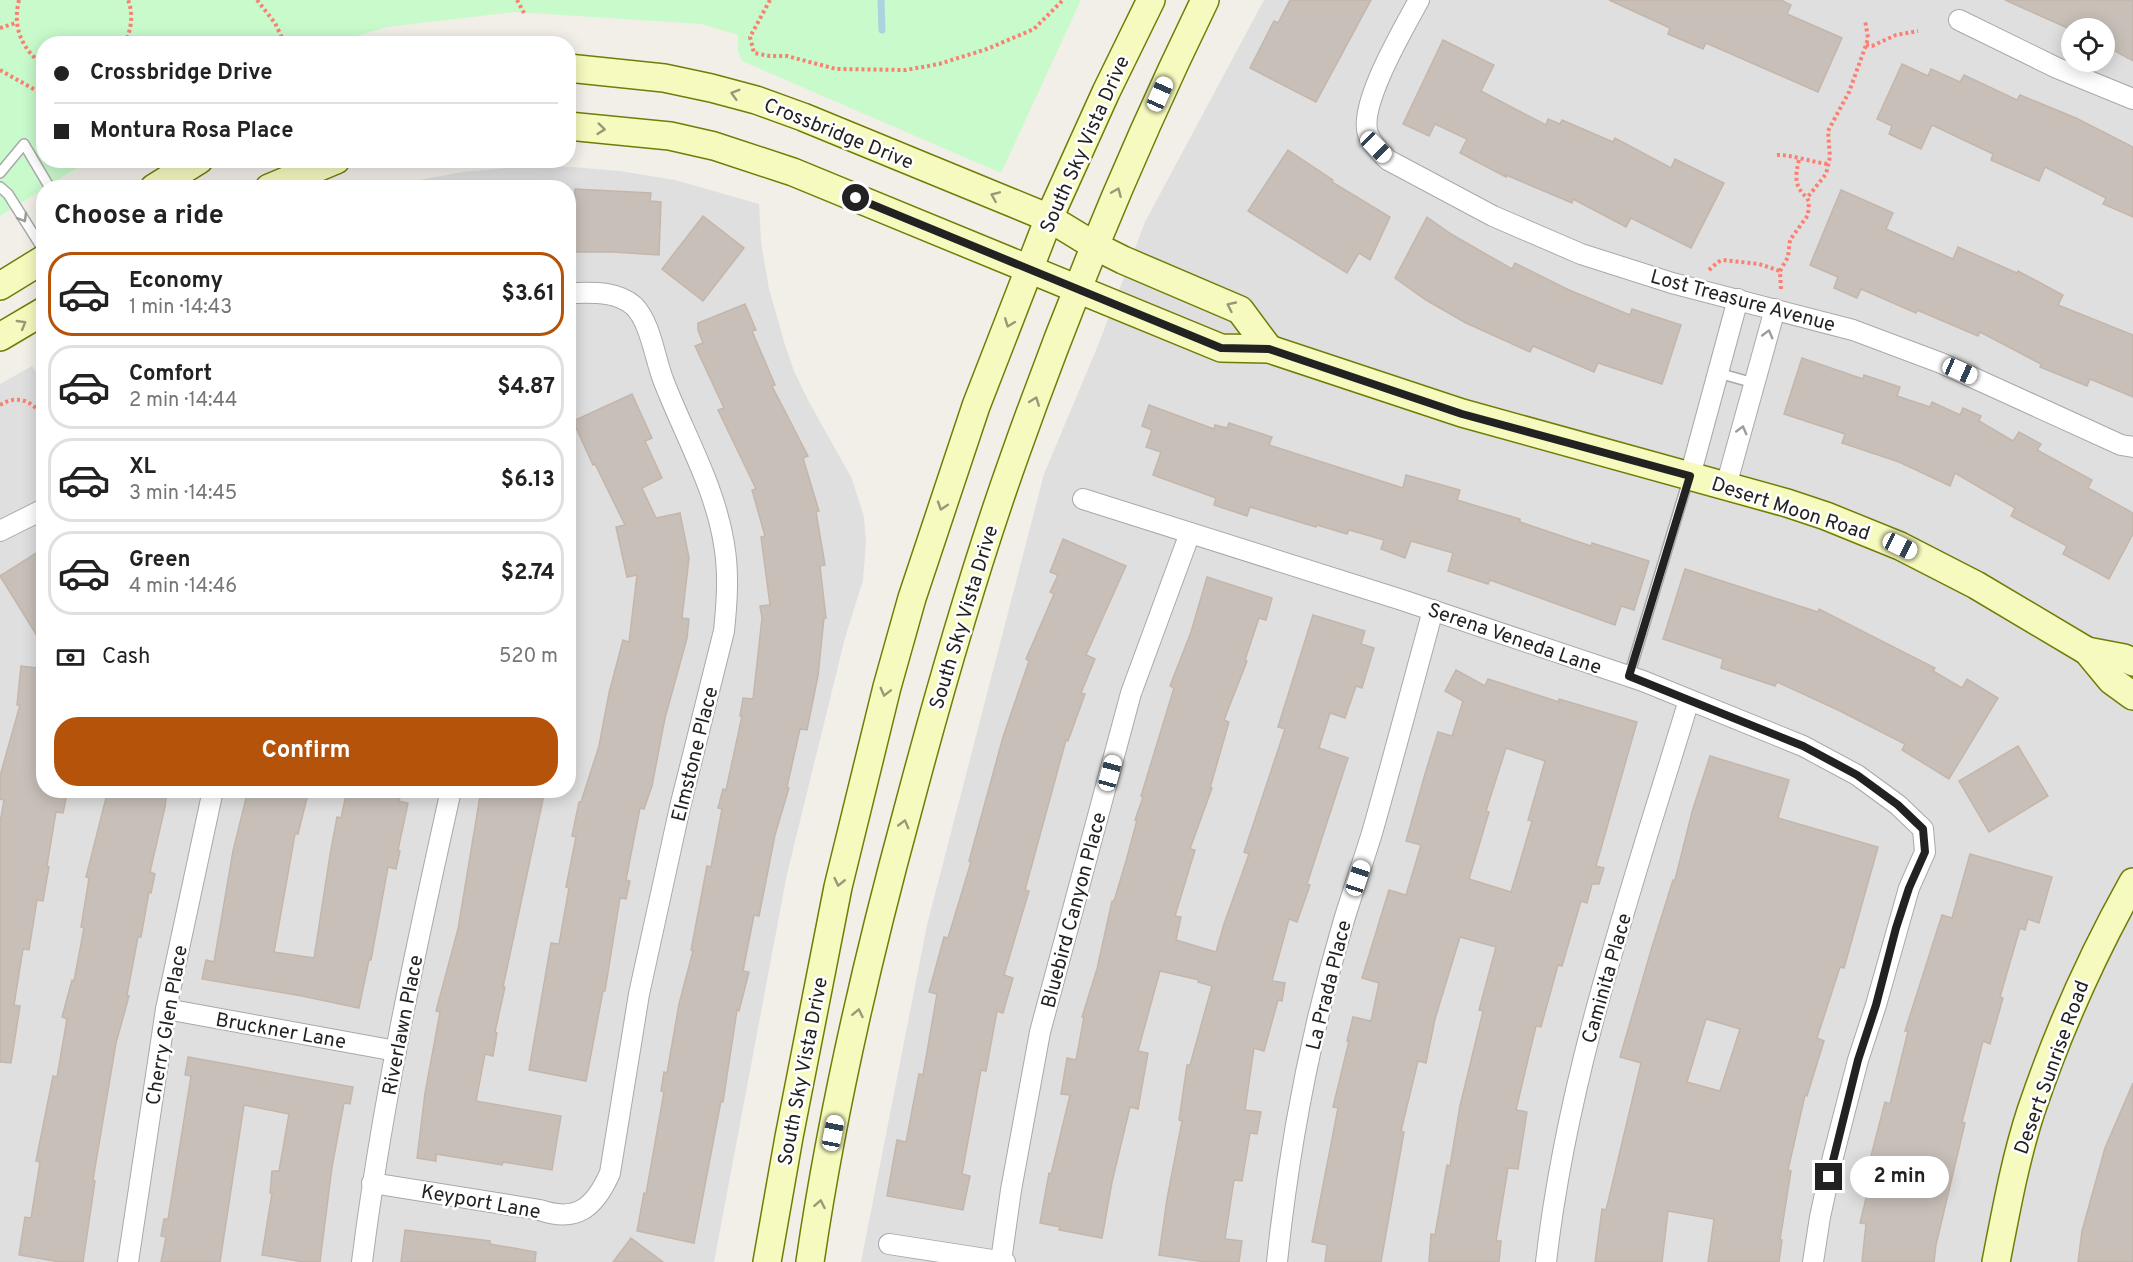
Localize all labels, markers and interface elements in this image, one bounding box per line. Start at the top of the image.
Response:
map controls [2061,18,2115,72]
button: locate [2061,18,2115,72]
street label: South Sky Vista Drive [1035,52,1137,237]
text: Crossbridge Drive [90,60,272,87]
car [1144,74,1176,114]
one-way arrow [730,89,740,102]
street label: Crossbridge Drive [760,93,917,177]
text: Montura Rosa Place [90,118,293,145]
one-way arrow [597,122,606,135]
car [1357,128,1395,166]
route start [842,184,869,211]
one-way arrow [1110,187,1122,198]
one-way arrow [990,191,1001,203]
text: Choose a ride [54,199,224,233]
one-way arrow [16,212,27,222]
street label: Lost Treasure Avenue [1647,265,1838,339]
icon: car [57,267,111,321]
text: Economy [129,268,223,295]
text: $3.61 [501,281,555,308]
text: 1 min · 14:43 [129,295,232,321]
one-way arrow [1227,301,1238,313]
one-way arrow [1004,317,1016,328]
one-way arrow [16,320,26,332]
one-way arrow [1761,329,1773,340]
car [1940,355,1980,387]
icon: car [57,360,111,414]
text: Comfort [129,361,212,388]
text: $4.87 [497,374,555,401]
text: 2 min · 14:44 [129,388,237,414]
one-way arrow [1028,396,1041,407]
one-way arrow [1735,425,1747,436]
icon: car [57,453,111,507]
text: XL [129,454,156,481]
text: $6.13 [501,467,555,494]
street label: Desert Moon Road [1708,472,1873,548]
text: 3 min · 14:45 [129,481,237,507]
one-way arrow [937,500,949,511]
street label: South Sky Vista Drive [925,522,1005,713]
car [1880,530,1920,562]
icon: car [57,546,111,600]
text: Green [129,547,191,574]
text: $2.74 [501,560,555,587]
text: 4 min · 14:46 [129,574,237,600]
street label: Serena Veneda Lane [1424,598,1605,682]
icon: cash [54,641,87,674]
text: Cash [102,644,151,671]
text: 520 m [499,644,558,670]
street label: Elmstone Place [667,684,725,825]
one-way arrow [880,687,893,697]
button: Confirm [54,717,558,786]
car [1097,753,1123,793]
street label: Bluebird Canyon Place [1036,810,1114,1011]
one-way arrow [897,819,909,830]
car [1344,858,1372,898]
one-way arrow [834,877,847,887]
street label: Caminita Place [1577,910,1639,1047]
street label: La Prada Place [1301,918,1359,1053]
street label: Cherry Glen Place [141,943,195,1107]
street label: Riverlawn Place [378,953,430,1098]
street label: South Sky Vista Drive [773,975,835,1168]
street label: Desert Sunrise Road [2009,977,2096,1158]
street label: Bruckner Lane [213,1008,348,1056]
one-way arrow [851,1008,864,1018]
car [821,1114,845,1152]
callout: 2 min [1850,1156,1949,1198]
route end [1815,1163,1842,1190]
text: 2 min [1873,1164,1926,1190]
street label: Keyport Lane [419,1180,543,1226]
one-way arrow [813,1200,826,1210]

